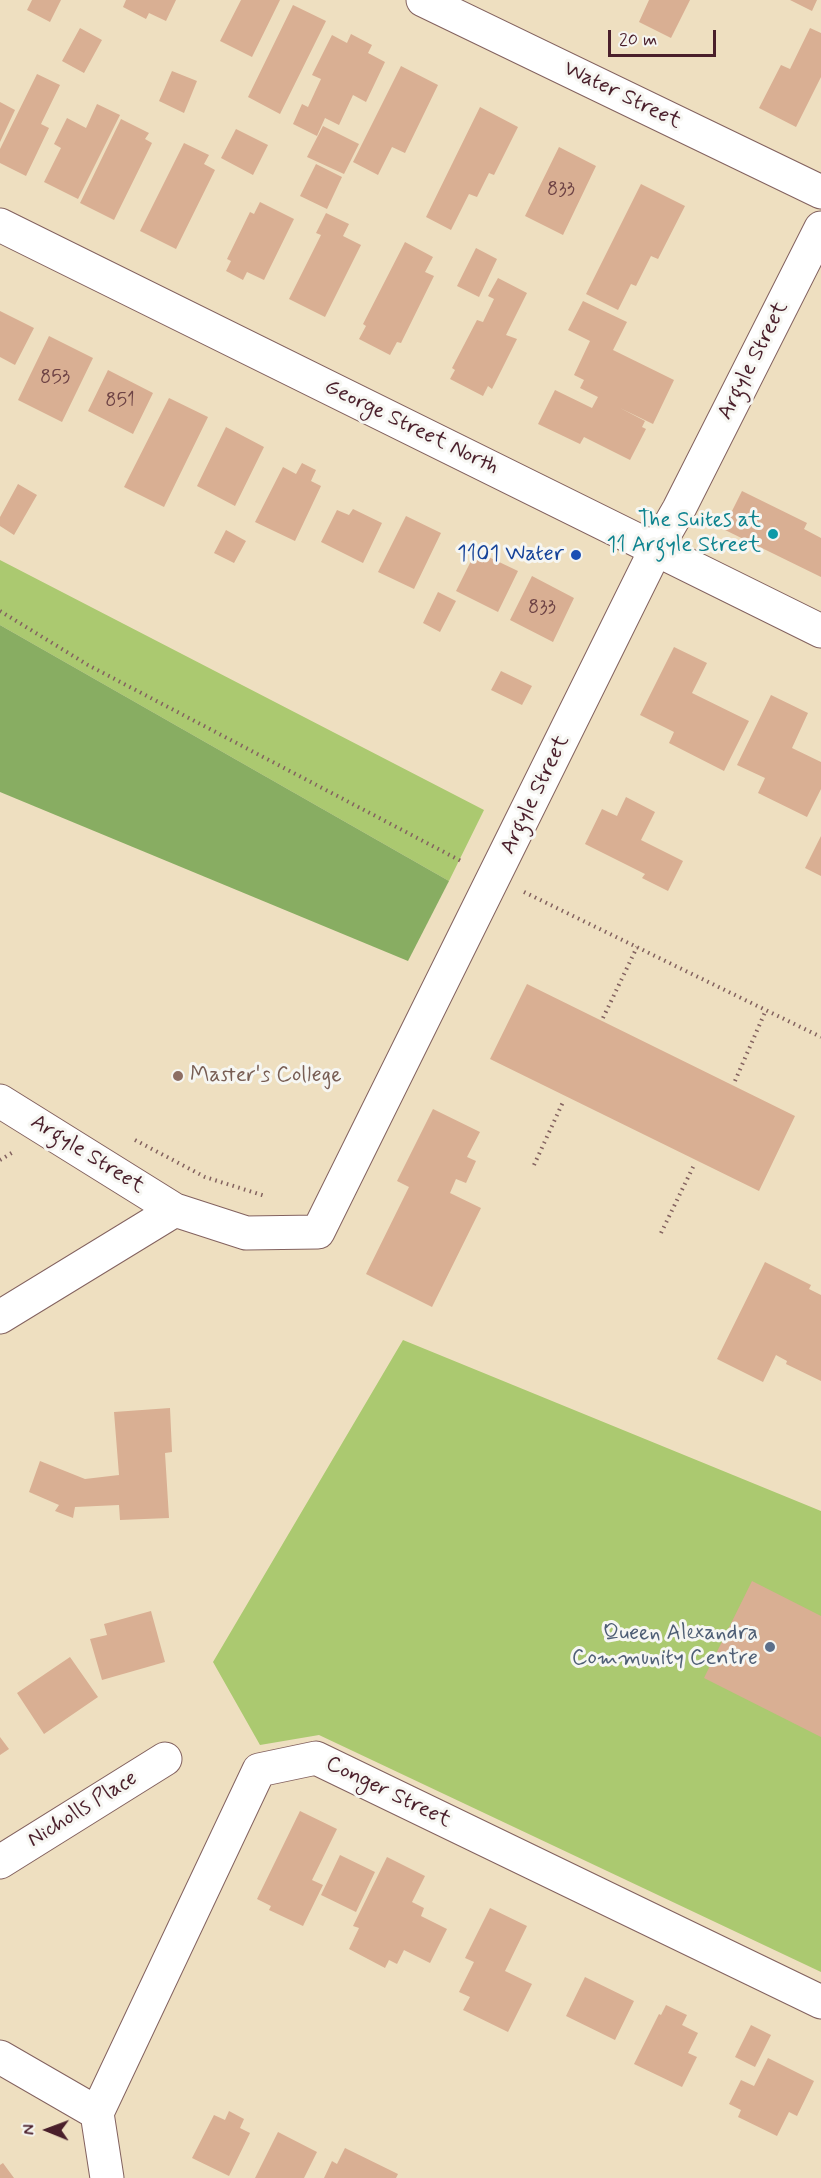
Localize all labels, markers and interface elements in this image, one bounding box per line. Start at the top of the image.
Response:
scale bar [611,18,719,56]
text: 20 m [619,28,657,52]
street label: Water Street [559,56,685,136]
house number: 833 [547,179,575,203]
street label: Argyle Street [713,297,795,425]
house number: 853 [40,367,70,391]
street label: George Street North [320,374,502,482]
house number: 851 [105,390,135,414]
place label: The Suites at 11 Argyle Street [606,508,761,560]
marker: The Suites at 11 Argyle Street [766,527,780,541]
place label: 1101 Water [457,542,564,568]
marker: 1101 Water [569,548,583,562]
house number: 833 [528,597,556,621]
street label: Argyle Street [496,731,576,859]
place label: Master's College [190,1063,342,1089]
marker: Master's College [171,1069,185,1083]
street label: Argyle Street [25,1110,149,1200]
place label: Queen Alexandra Community Centre [572,1621,758,1672]
marker: Queen Alexandra Community Centre [763,1640,777,1654]
street label: Conger Street [321,1751,455,1835]
street label: Nicholls Place [23,1766,143,1854]
north arrow [18,2100,78,2160]
text: N [19,2124,40,2135]

